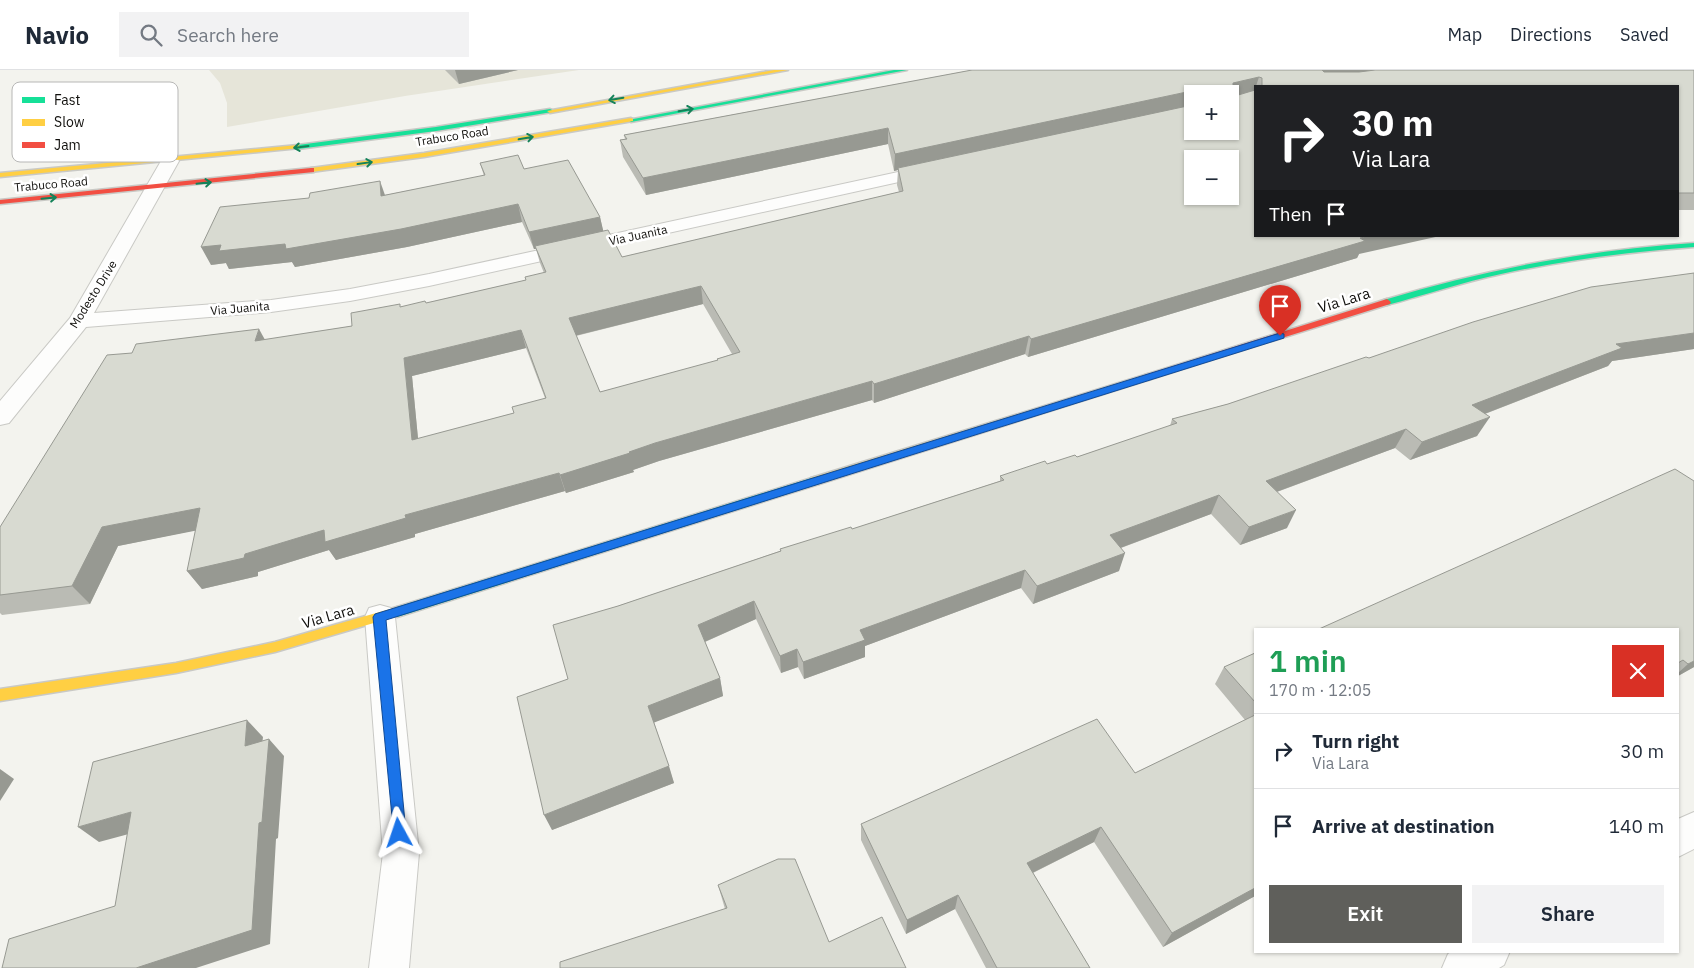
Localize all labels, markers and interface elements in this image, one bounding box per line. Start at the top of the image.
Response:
search box [119,12,469,57]
text: Navio [25,19,89,51]
icon: search [137,21,165,49]
text: Search here [177,23,279,47]
text: Map [1447,23,1482,46]
text: Directions [1510,23,1592,46]
text: Saved [1620,23,1669,46]
legend [12,82,178,162]
map controls [1184,85,1239,205]
button: + [1184,85,1239,140]
text: Fast [54,91,80,109]
one-way arrow [609,95,625,105]
text: 30 m [1352,100,1434,146]
one-way arrow [678,104,694,114]
icon: right [1269,105,1334,170]
text: Slow [54,113,85,131]
street label: Trabuco Road [414,123,490,149]
one-way arrow [518,133,534,143]
text: Jam [54,136,81,154]
one-way arrow [293,142,309,152]
text: Via Lara [1352,144,1430,173]
button: − [1184,150,1239,205]
one-way arrow [357,158,373,168]
street label: Trabuco Road [14,173,88,195]
one-way arrow [196,178,212,188]
one-way arrow [40,193,56,202]
icon: arrive [1322,200,1350,228]
text: Then [1269,202,1312,226]
street label: Via Juanita [607,221,669,249]
street label: Modesto Drive [66,257,120,331]
street label: Via Lara [1316,283,1372,317]
pin [1259,285,1301,336]
icon: arrive [1266,292,1294,320]
street label: Via Juanita [210,298,271,318]
street label: Via Lara [300,600,356,632]
text: 1 min [1269,641,1347,680]
button: close [1612,645,1664,697]
text: 170 m · 12:05 [1269,680,1371,700]
text: Turn right [1312,729,1399,753]
icon: right [1269,737,1297,765]
text: 30 m [1620,739,1664,763]
text: Via Lara [1312,753,1369,773]
position arrow [372,806,424,858]
icon: arrive [1269,812,1297,840]
text: Arrive at destination [1312,814,1495,838]
text: 140 m [1609,814,1664,838]
button: Exit [1269,885,1462,943]
button: Share [1472,885,1664,943]

